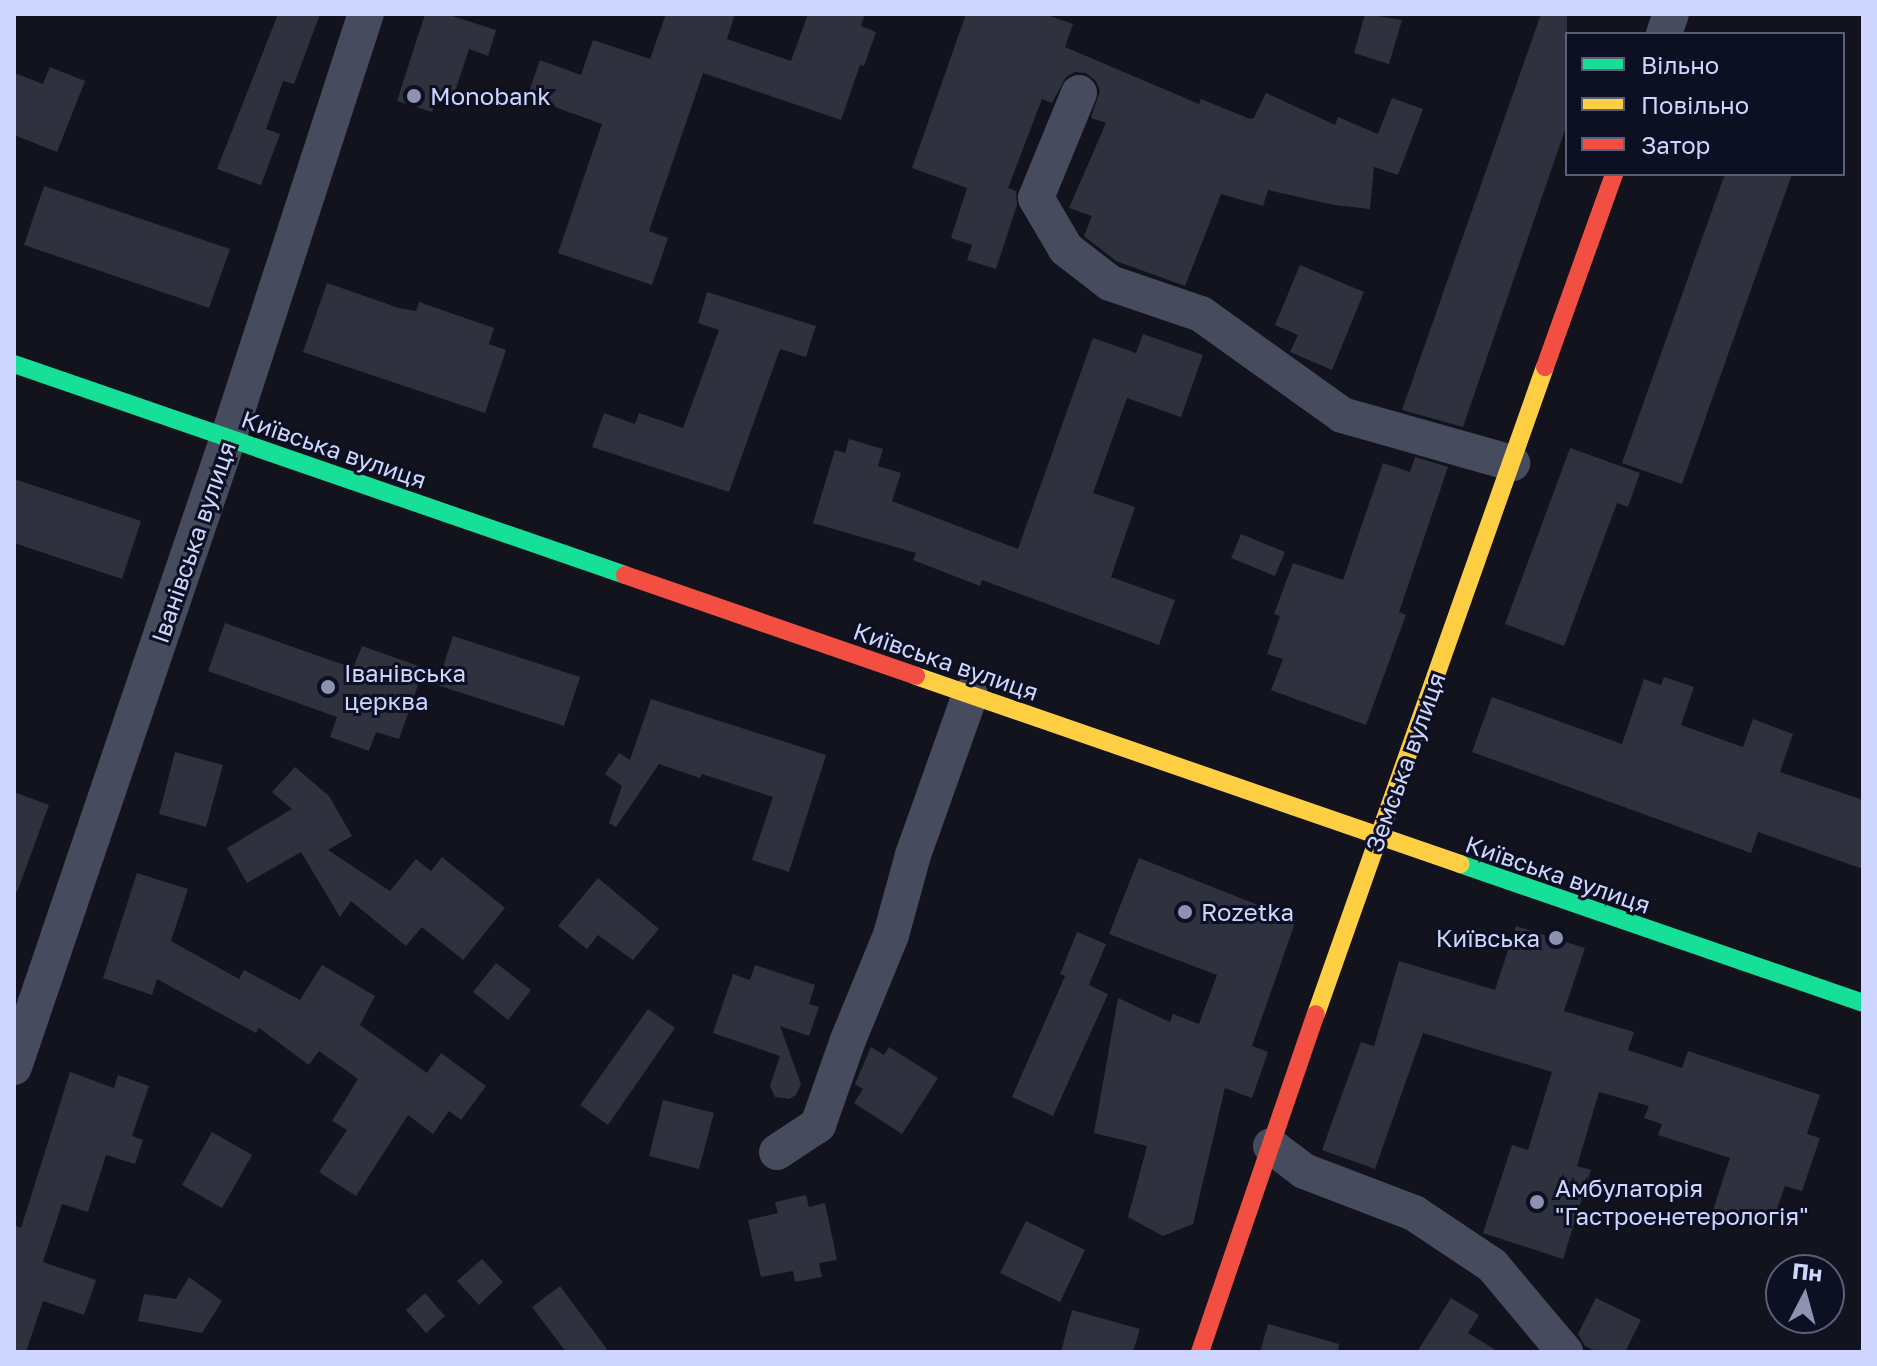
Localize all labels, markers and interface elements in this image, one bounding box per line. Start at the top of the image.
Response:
legend [1565,32,1845,176]
text: Вільно [1641,50,1719,79]
place label: Monobank [430,82,551,110]
marker: Monobank [405,87,423,105]
text: Повільно [1641,90,1749,119]
text: Затор [1641,130,1710,159]
street label: Київська вулиця [238,404,430,494]
street label: Іванівська вулиця [145,437,241,647]
street label: Київська вулиця [850,616,1042,706]
place label: Іванівська церква [344,659,466,715]
street label: Земська вулиця [1359,668,1451,856]
marker: Іванівська церква [319,678,337,696]
street label: Київська вулиця [1462,829,1654,919]
place label: Rozetka [1201,898,1294,926]
marker: Rozetka [1176,903,1194,921]
place label: Київська [1436,924,1540,952]
marker: Київська [1547,929,1565,947]
place label: Амбулаторія "Гастроенетерологія" [1555,1174,1809,1230]
marker: Амбулаторія "Гастроенетерологія" [1526,1191,1548,1213]
north arrow [1765,1254,1845,1334]
text: Пн [1791,1257,1824,1287]

